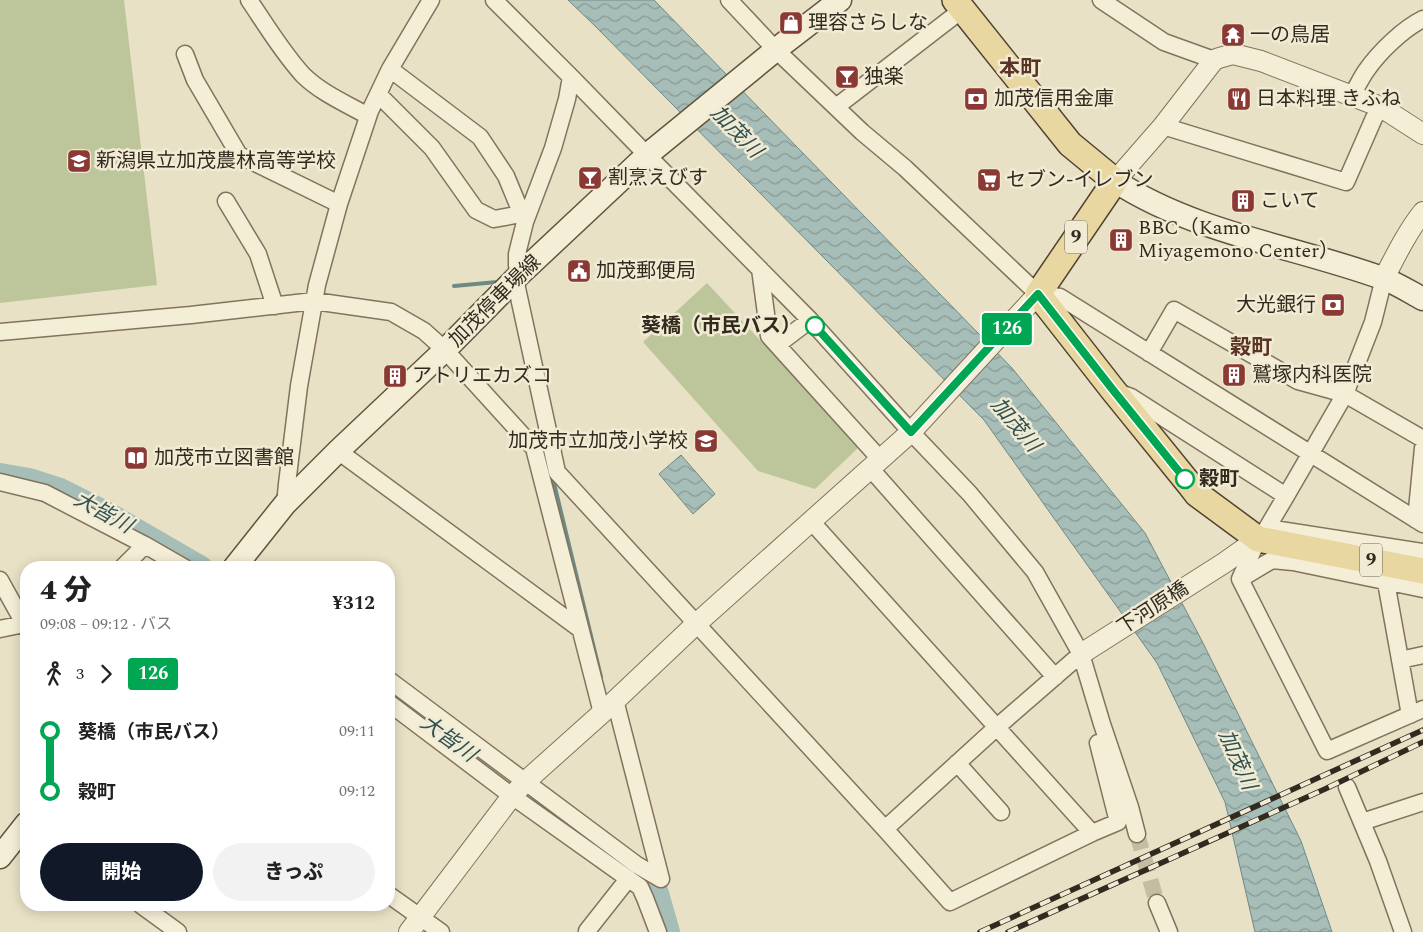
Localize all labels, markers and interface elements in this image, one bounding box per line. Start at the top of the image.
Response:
place label: 理容さらしな [808,8,928,38]
shop icon: 理容さらしな [778,10,804,36]
place label: 一の鳥居 [1250,20,1330,50]
temple icon: 一の鳥居 [1220,22,1246,48]
district label: 本町 [999,53,1041,85]
place label: 独楽 [864,62,904,92]
bar icon: 独楽 [834,64,860,90]
place label: 加茂信用金庫 [994,84,1114,114]
place label: 日本料理 きふね [1256,84,1401,114]
bank icon: 加茂信用金庫 [963,86,989,112]
restaurant icon: 日本料理 きふね [1226,86,1252,112]
water label: 加茂川 [703,98,771,167]
place label: 新潟県立加茂農林高等学校 [96,146,336,176]
school or university icon: 新潟県立加茂農林高等学校 [66,148,92,174]
place label: 割烹えびす [608,163,708,193]
bar icon: 割烹えびす [577,165,603,191]
place label: セブン-イレブン [1006,165,1154,195]
supermarket icon: セブン-イレブン [976,167,1002,193]
place label: こいて [1260,186,1319,216]
building icon: こいて [1230,188,1256,214]
place label: BBC（Kamo Miyagemono Center） [1138,213,1339,266]
road number: 9 [1065,220,1087,253]
building icon: BBC（Kamo Miyagemono Center） [1108,227,1134,253]
street label: 加茂停車場線 [442,248,548,354]
place label: 加茂郵便局 [596,256,696,286]
public building icon: 加茂郵便局 [566,258,592,284]
place label: 大光銀行 [1236,290,1316,320]
bank icon: 大光銀行 [1320,292,1346,318]
place label: 葵橋（市民バス） [641,311,801,341]
line badge: 126 [978,313,1036,345]
text: 126 [992,315,1022,342]
marker: 葵橋（市民バス） [805,316,825,336]
district label: 穀町 [1230,332,1272,364]
place label: 鷲塚内科医院 [1252,360,1372,390]
place label: アトリエカズコ [412,361,552,391]
building icon: 鷲塚内科医院 [1221,362,1247,388]
building icon: アトリエカズコ [382,363,408,389]
water label: 加茂川 [982,391,1049,461]
place label: 加茂市立加茂小学校 [508,426,688,456]
school or university icon: 加茂市立加茂小学校 [693,428,719,454]
place label: 加茂市立図書館 [154,443,294,473]
library icon: 加茂市立図書館 [123,445,149,471]
place label: 穀町 [1199,464,1239,494]
marker: 穀町 [1175,469,1195,489]
water label: 大皆川 [68,484,140,543]
road number: 9 [1360,544,1382,576]
text: 4 分 [40,569,92,612]
street label: 下河原橋 [1111,574,1195,642]
text: ¥312 [332,589,375,618]
text: 09:08 – 09:12 · バス [40,612,172,636]
icon: walk [40,660,68,688]
icon: forward [92,660,120,688]
text: 126 [138,660,168,687]
text: 3 [76,662,84,686]
water label: 大皆川 [413,708,485,772]
text: 葵橋（市民バス） [78,718,230,747]
text: 09:11 [339,719,375,743]
water label: 加茂川 [1210,725,1265,797]
text: 穀町 [78,778,116,807]
text: 09:12 [339,779,375,803]
button: 開始 [40,843,203,901]
button: きっぷ [213,843,375,901]

